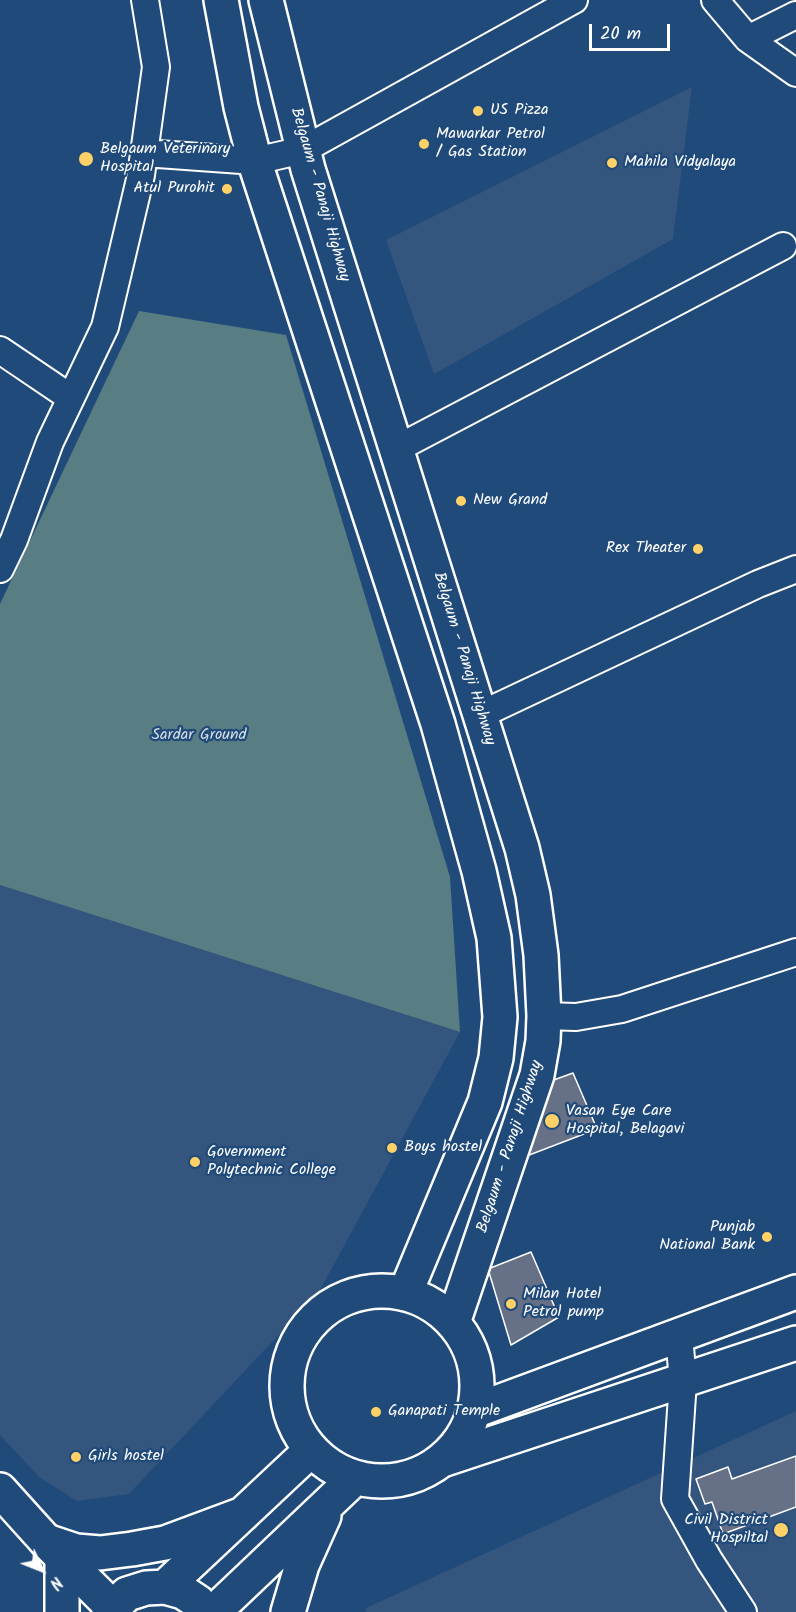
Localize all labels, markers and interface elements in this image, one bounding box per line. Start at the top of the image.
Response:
scale bar [592,12,673,50]
text: 20 m [600,20,641,49]
place label: US Pizza [490,101,549,121]
marker: US Pizza [471,104,485,118]
street label: Belgaum - Panaji Highway [285,106,353,284]
place label: Mawarkar Petrol / Gas Station [436,125,545,163]
marker: Mawarkar Petrol / Gas Station [417,137,431,151]
place label: Belgaum Veterinary Hospital [100,140,230,178]
marker: Belgaum Veterinary Hospital [77,150,95,168]
place label: Mahila Vidyalaya [624,153,736,173]
marker: Mahila Vidyalaya [605,156,619,170]
place label: Atul Purohit [134,179,215,199]
marker: Atul Purohit [220,182,234,196]
place label: New Grand [473,491,547,511]
marker: New Grand [454,494,468,508]
place label: Rex Theater [606,539,686,559]
marker: Rex Theater [691,542,705,556]
street label: Belgaum - Panaji Highway [428,570,498,748]
park label: Sardar Ground [151,726,247,746]
street label: Belgaum - Panaji Highway [474,1058,548,1236]
place label: Vasan Eye Care Hospital, Belagavi [566,1102,684,1140]
marker: Vasan Eye Care Hospital, Belagavi [543,1112,561,1130]
place label: Boys hostel [404,1138,482,1158]
marker: Boys hostel [385,1141,399,1155]
place label: Government Polytechnic College [207,1143,336,1181]
marker: Government Polytechnic College [188,1155,202,1169]
place label: Punjab National Bank [659,1218,755,1256]
marker: Punjab National Bank [760,1230,774,1244]
place label: Milan Hotel Petrol pump [523,1285,604,1323]
marker: Milan Hotel Petrol pump [504,1297,518,1311]
place label: Ganapati Temple [388,1402,500,1422]
marker: Ganapati Temple [369,1405,383,1419]
place label: Girls hostel [88,1447,164,1467]
marker: Girls hostel [69,1450,83,1464]
place label: Civil District Hospiltal [684,1511,768,1549]
marker: Civil District Hospiltal [772,1521,790,1539]
north arrow [12,1540,72,1600]
text: N [43,1570,68,1595]

